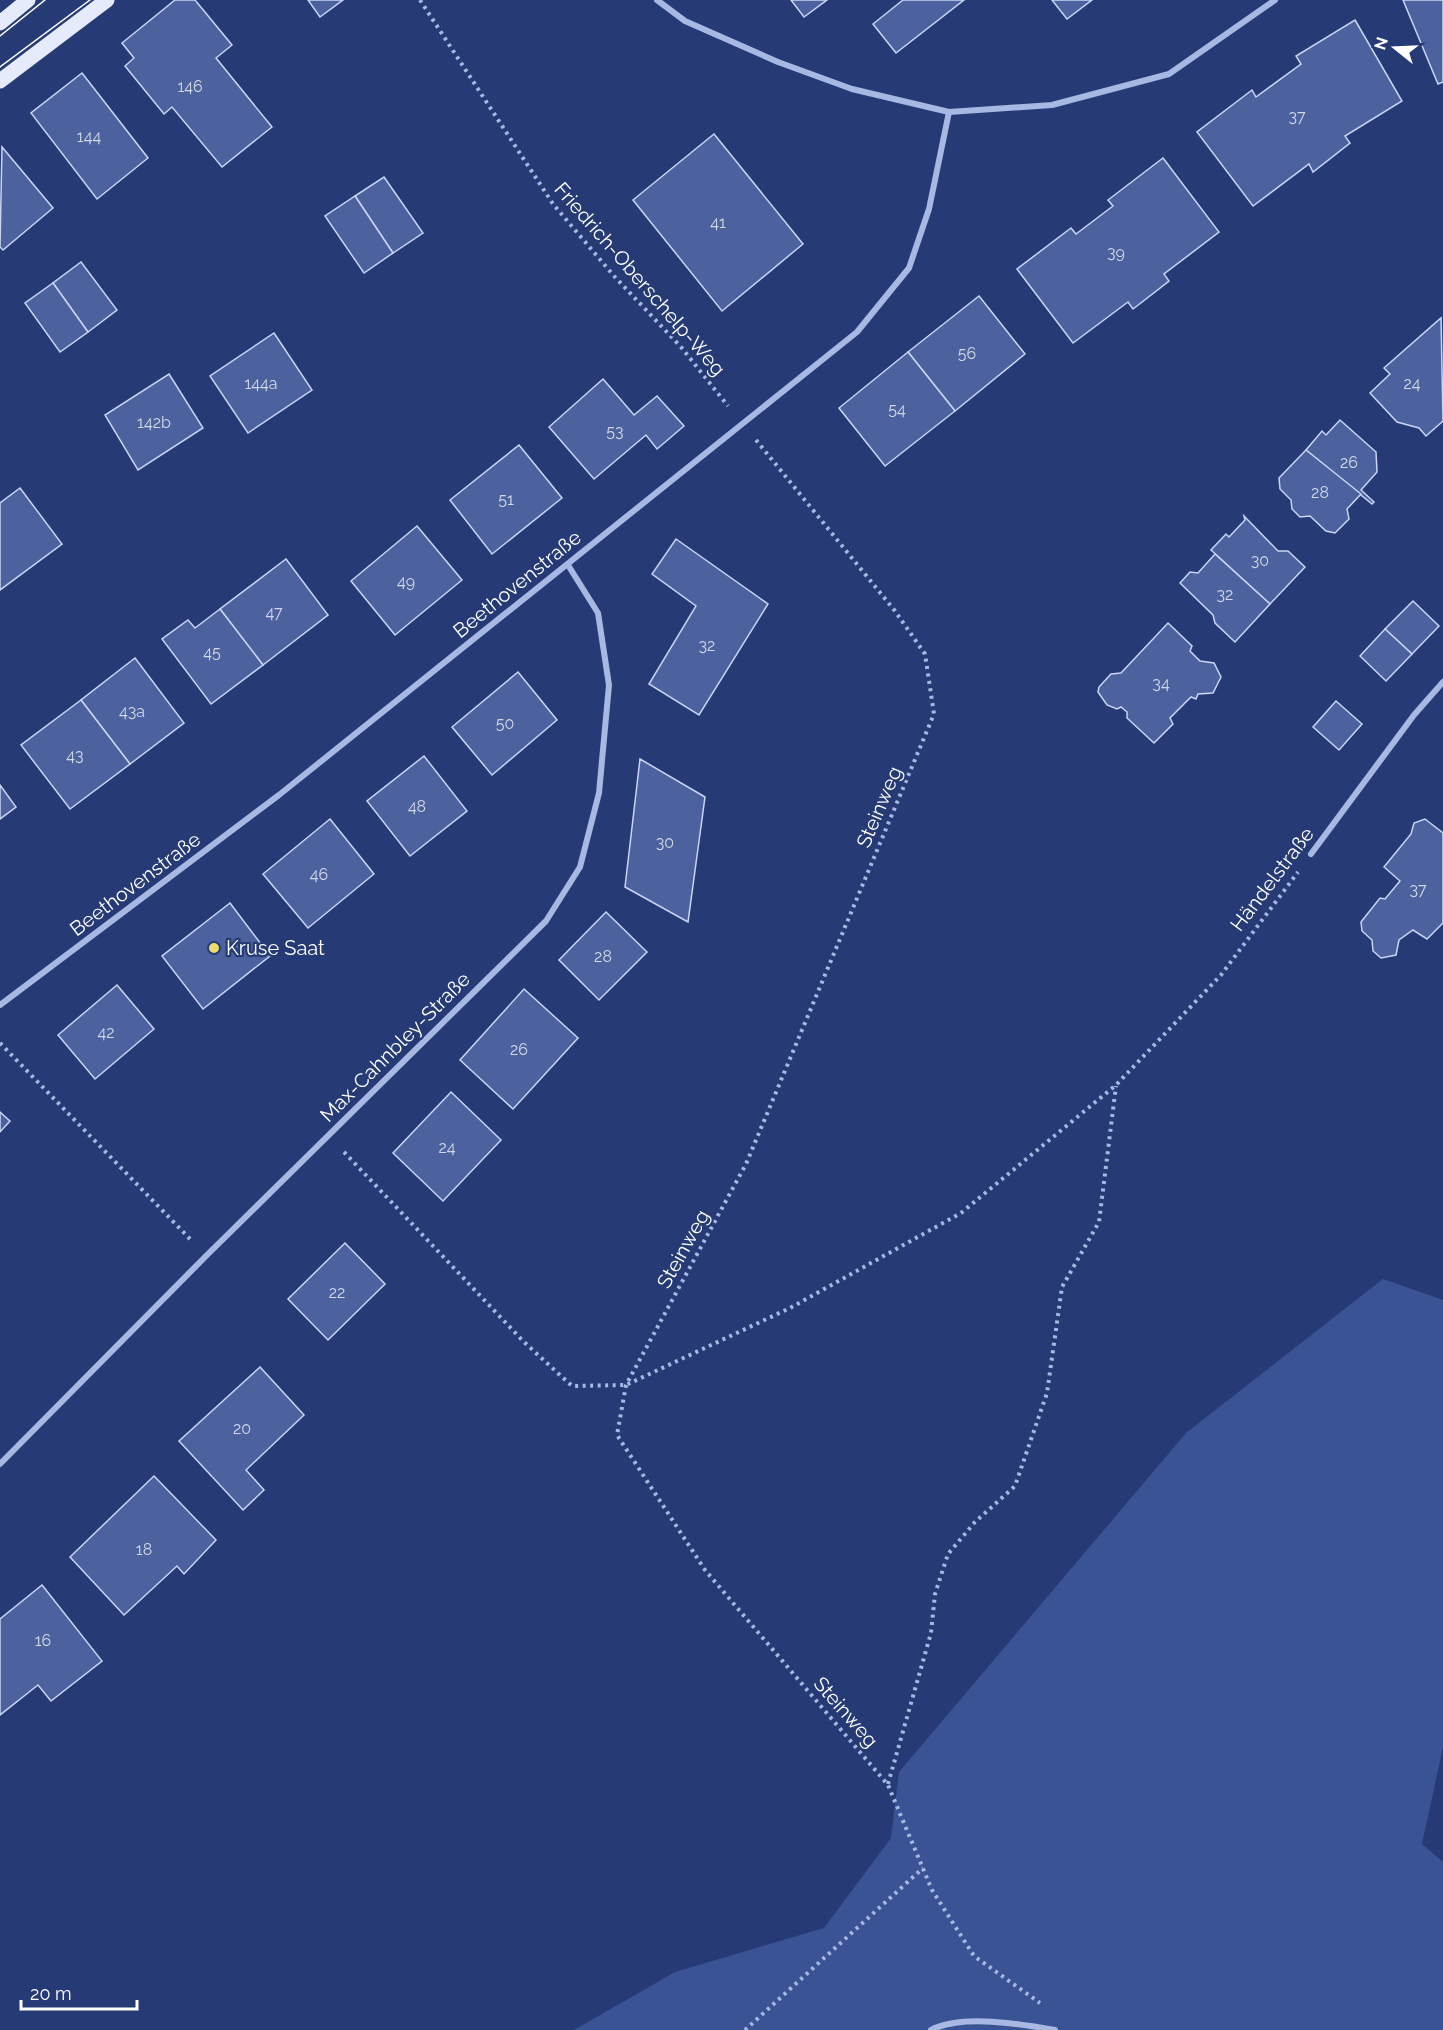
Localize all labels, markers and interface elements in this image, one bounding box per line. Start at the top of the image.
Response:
north arrow [1365,18,1425,78]
text: N [1370,35,1392,52]
house number: 146 [177,77,203,96]
house number: 37 [1288,107,1306,126]
house number: 144 [77,127,101,146]
street label: Friedrich-Oberschelp-Weg [549,177,731,381]
house number: 41 [710,213,726,232]
house number: 39 [1107,243,1125,262]
house number: 56 [958,344,976,363]
house number: 144a [244,374,278,393]
house number: 24 [1403,374,1421,393]
house number: 54 [888,400,906,419]
house number: 142b [137,413,171,432]
house number: 53 [606,422,624,441]
house number: 26 [1340,453,1358,472]
house number: 28 [1311,483,1329,502]
house number: 51 [498,490,514,509]
street label: Beethovenstraße [448,525,586,643]
house number: 30 [1251,551,1269,570]
house number: 49 [397,572,415,591]
house number: 32 [1217,585,1233,604]
house number: 47 [265,603,283,622]
house number: 32 [699,636,715,655]
house number: 45 [203,643,221,662]
house number: 34 [1152,674,1170,693]
house number: 43a [119,702,145,721]
house number: 50 [496,714,514,733]
house number: 43 [66,746,84,765]
street label: Steinweg [851,763,907,851]
house number: 48 [408,797,426,816]
street label: Händelstraße [1225,822,1319,936]
street label: Beethovenstraße [65,827,205,941]
house number: 30 [656,833,674,852]
house number: 46 [310,865,328,884]
house number: 37 [1409,880,1427,899]
place label: Kruse Saat [226,936,325,960]
marker: Kruse Saat [207,941,221,955]
house number: 28 [594,947,612,966]
street label: Max-Cahnbley-Straße [315,967,475,1127]
house number: 42 [97,1023,115,1042]
house number: 26 [510,1040,528,1059]
house number: 24 [438,1138,456,1157]
street label: Steinweg [652,1206,714,1292]
house number: 22 [329,1283,345,1302]
house number: 20 [233,1419,251,1438]
house number: 18 [136,1540,152,1559]
house number: 16 [35,1631,51,1650]
street label: Steinweg [809,1672,883,1752]
scale bar [21,1973,136,2011]
text: 20 m [30,1983,72,2004]

